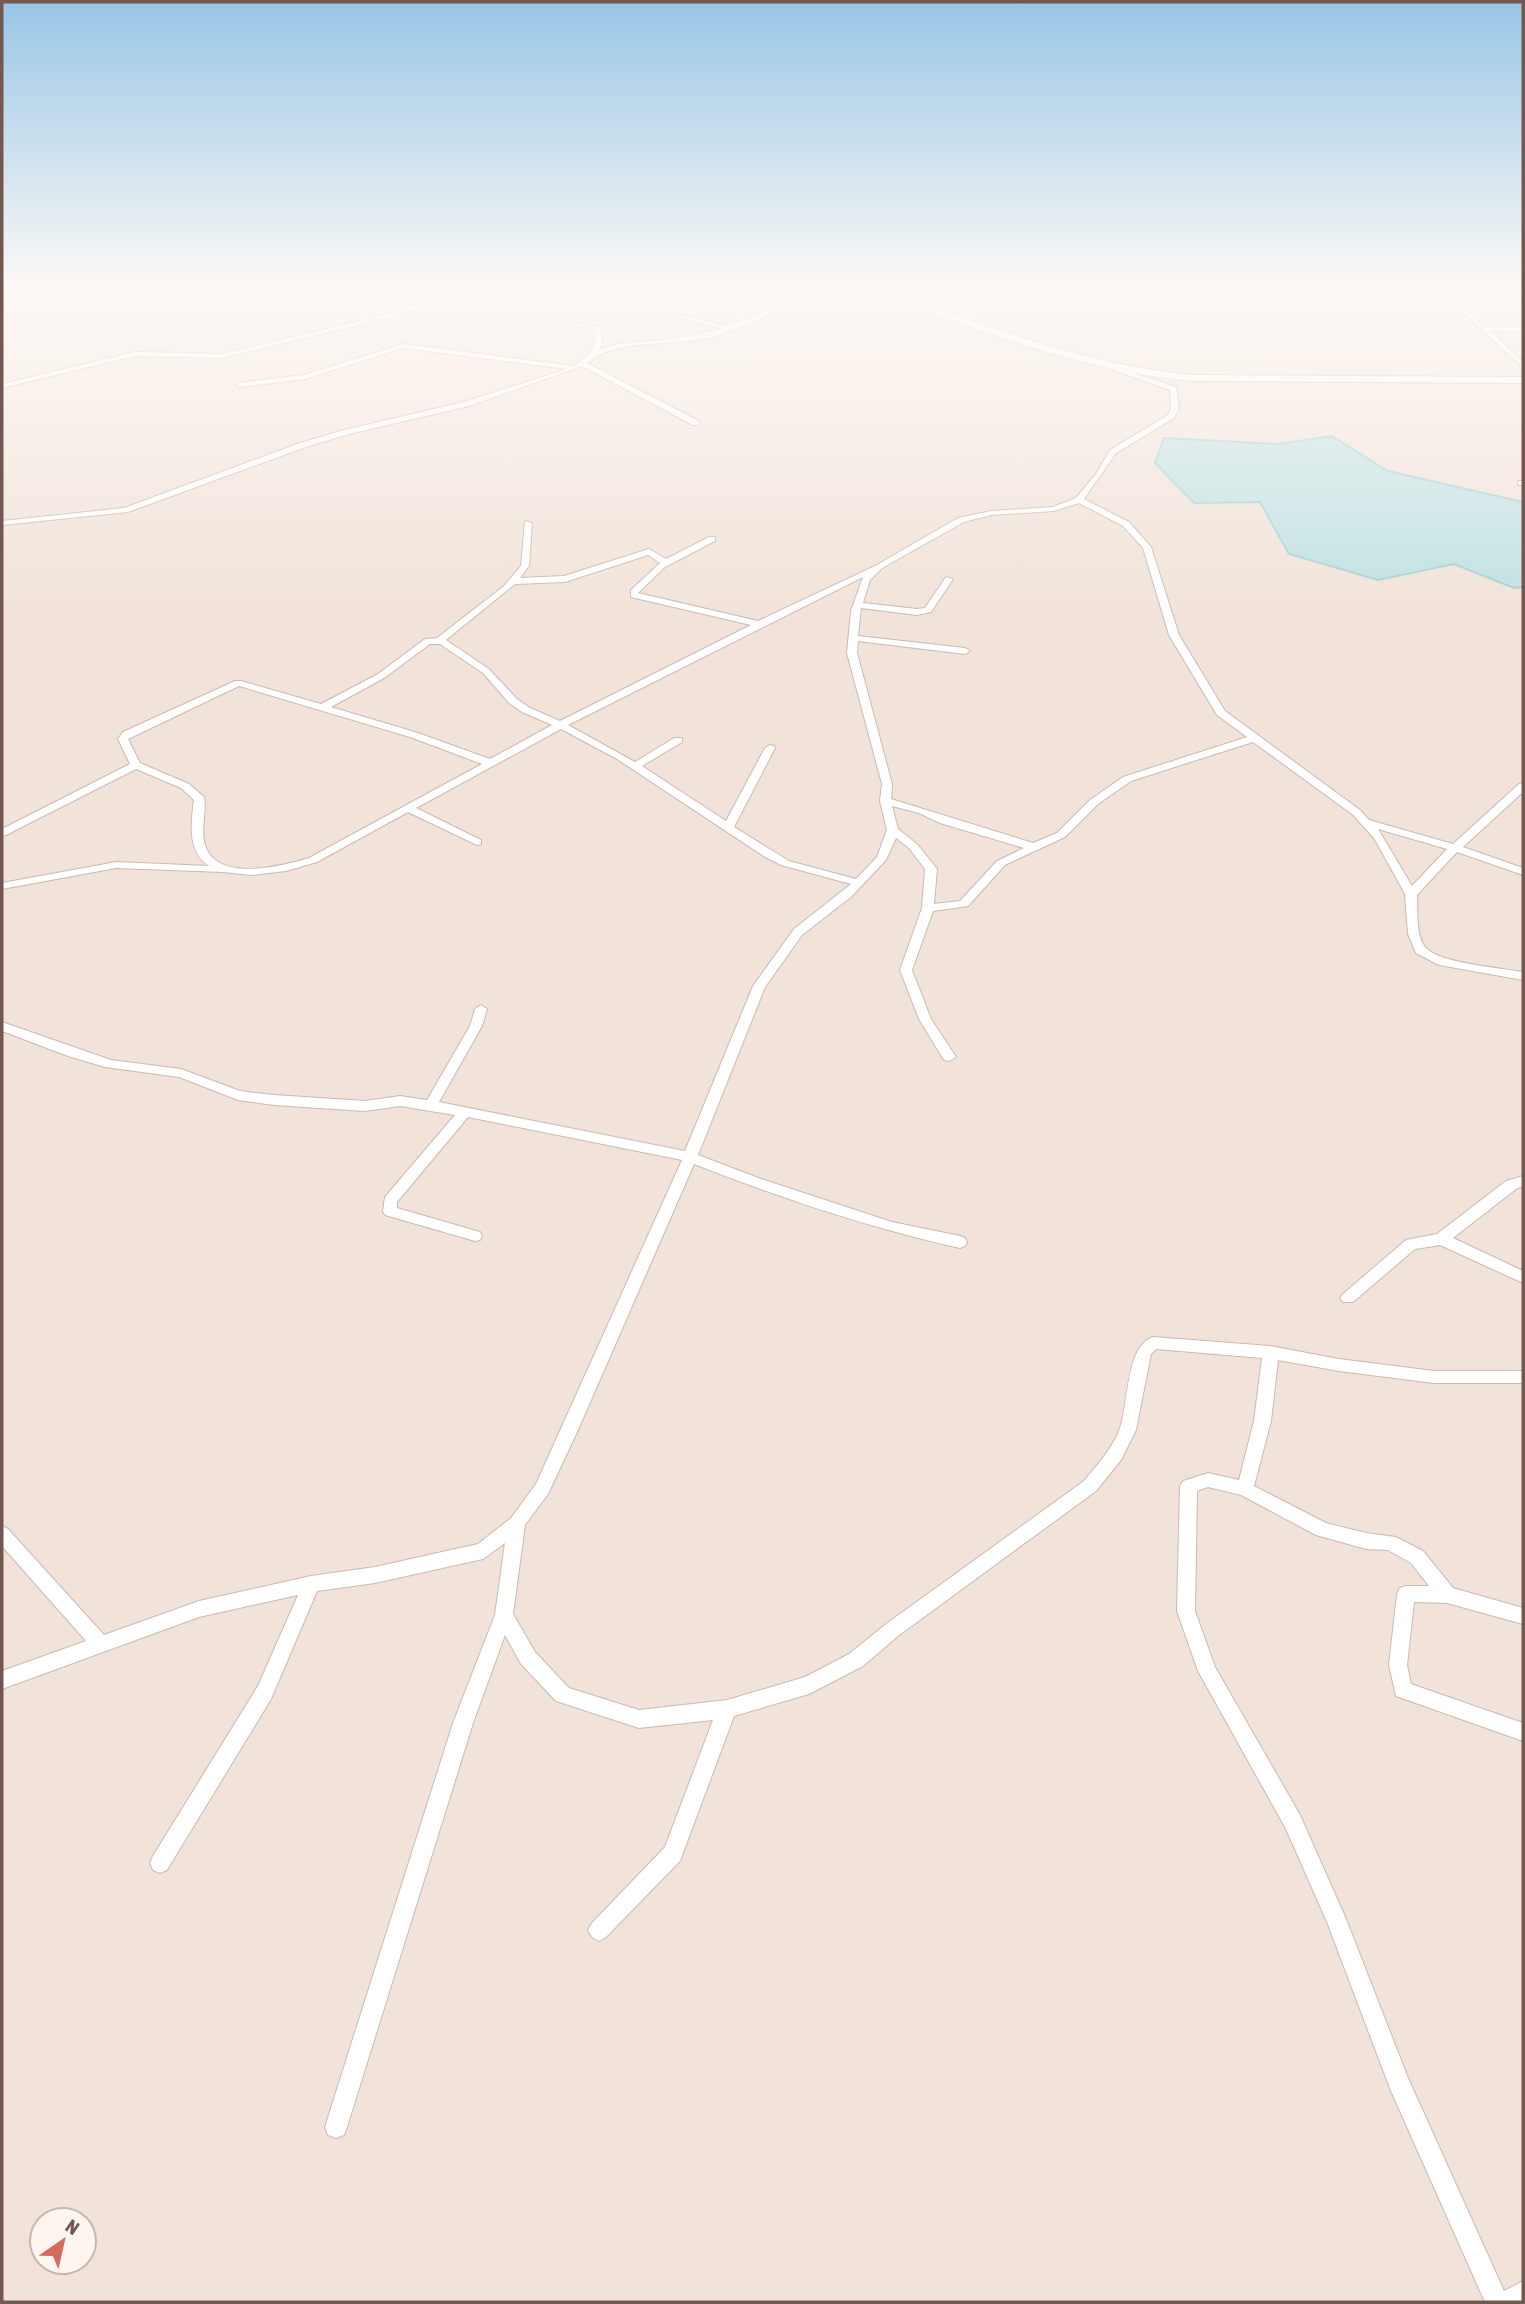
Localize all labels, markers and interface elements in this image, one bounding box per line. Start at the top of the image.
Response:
north arrow [28,2206,98,2276]
text: N [62,2215,83,2239]

